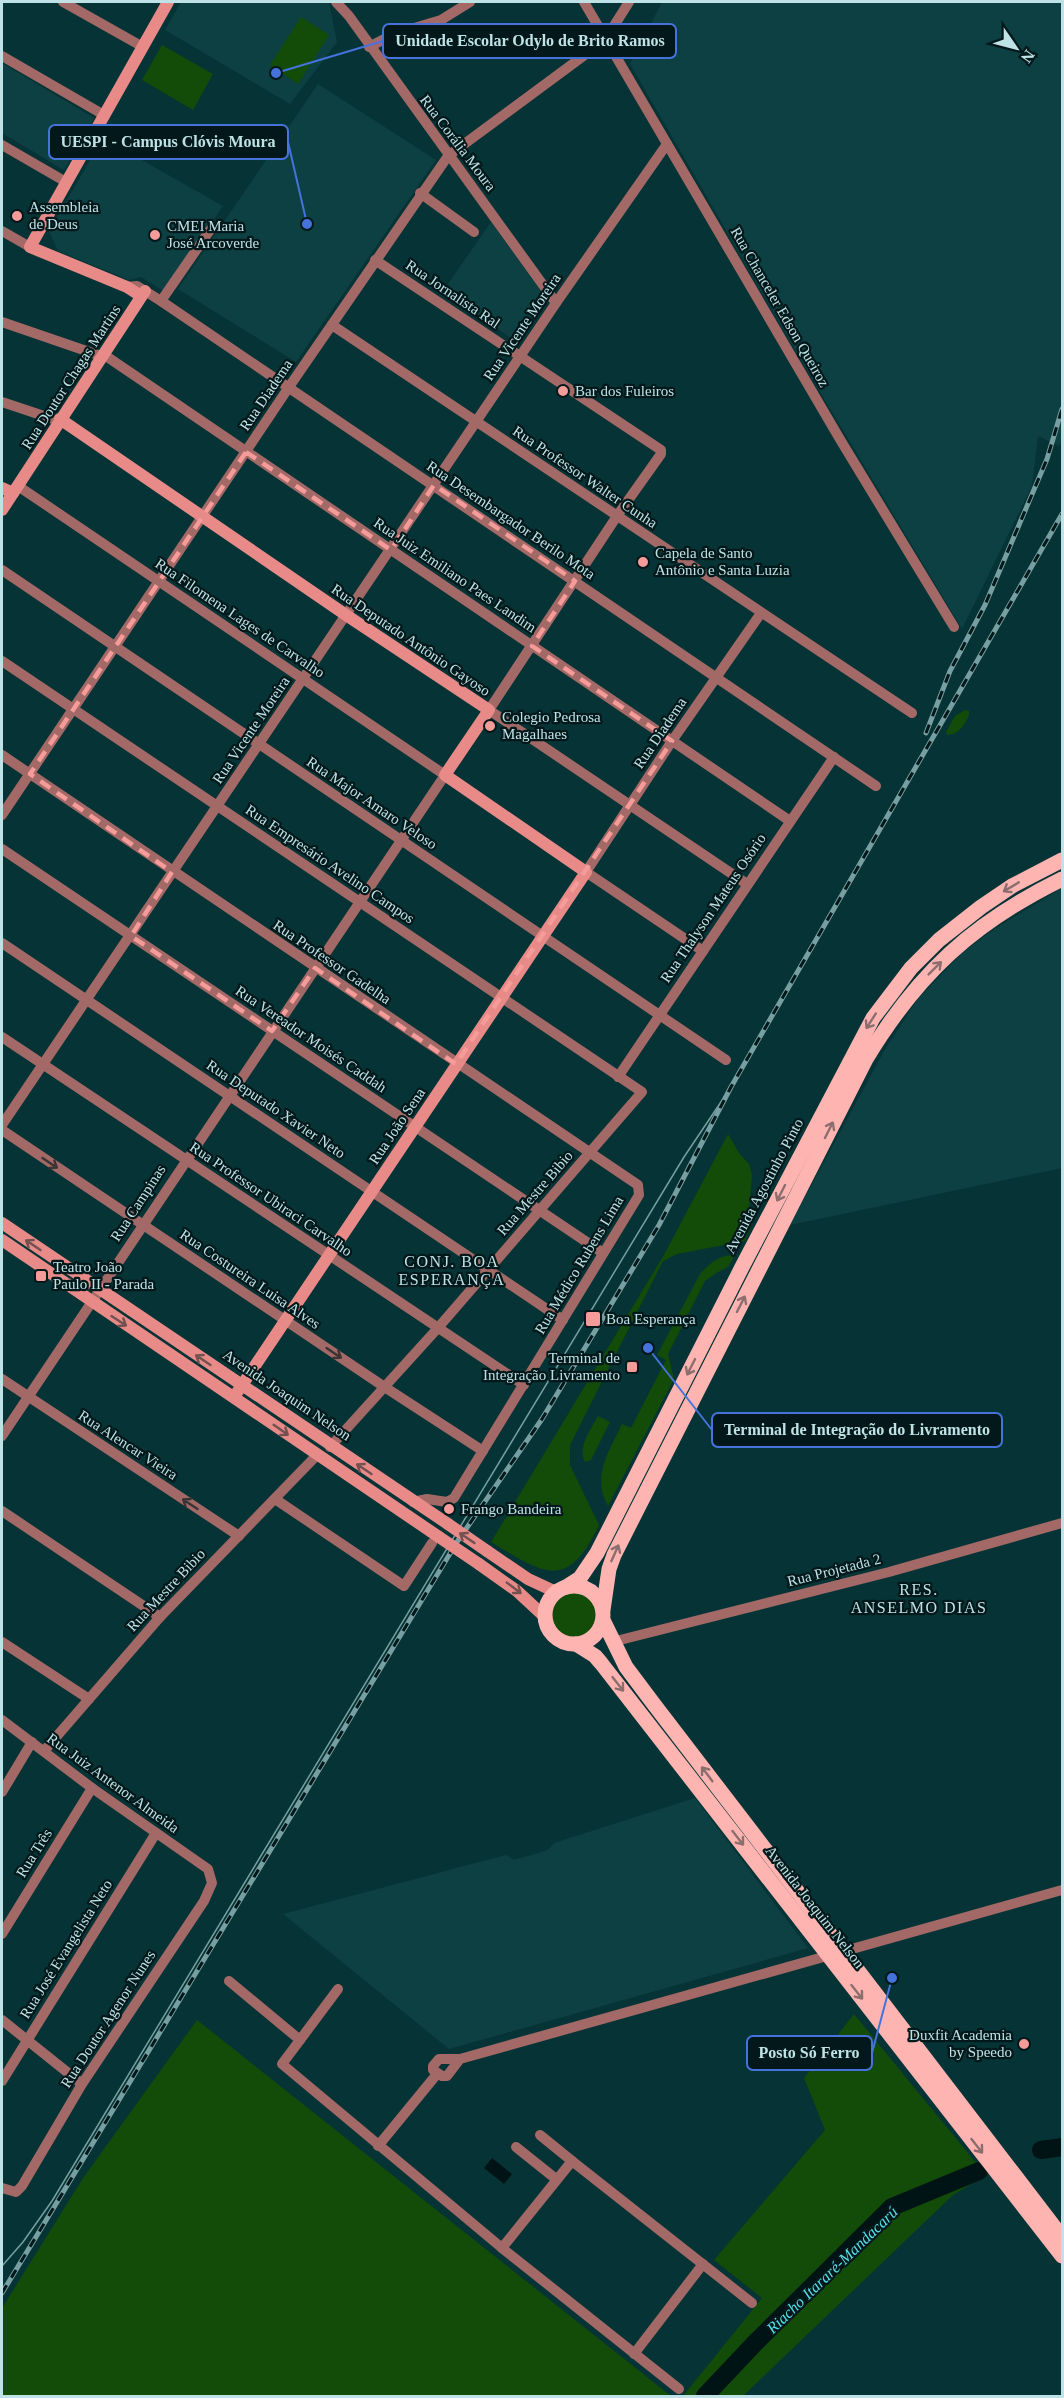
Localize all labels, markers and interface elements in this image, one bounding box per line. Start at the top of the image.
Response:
north arrow [986,18,1046,78]
callout: Unidade Escolar Odylo de Brito Ramos [383,24,676,58]
text: Unidade Escolar Odylo de Brito Ramos [395,32,665,50]
text: N [1017,47,1038,66]
street label: Rua Corália Moura [417,92,499,194]
callout: UESPI - Campus Clóvis Moura [49,125,288,159]
text: UESPI - Campus Clóvis Moura [60,133,276,151]
place label: Assembleia de Deus [29,199,99,232]
marker: Assembleia de Deus [10,209,24,223]
place label: CMEI Maria José Arcoverde [167,218,259,251]
street label: Rua Chanceler Edson Queiroz [728,224,833,390]
marker: CMEI Maria José Arcoverde [148,228,162,242]
street label: Rua Jornalista Ral [403,257,503,331]
street label: Rua Vicente Moreira [480,270,564,383]
street label: Rua Doutor Chagas Martins [18,302,124,452]
street label: Rua Diadema [236,356,296,433]
place label: Bar dos Fuleiros [575,383,674,399]
marker: Bar dos Fuleiros [556,384,570,398]
street label: Rua Professor Walter Cunha [510,423,660,532]
street label: Rua Desembargador Berilo Mota [424,458,598,583]
street label: Rua Juiz Emiliano Paes Landim [371,515,540,636]
place label: Capela de Santo Antônio e Santa Luzia [655,545,790,578]
street label: Rua Filomena Lages de Carvalho [152,555,328,681]
marker: Capela de Santo Antônio e Santa Luzia [636,555,650,569]
street label: Rua Deputado Antônio Gayoso [329,581,493,699]
street label: Rua Vicente Moreira [209,673,293,786]
street label: Rua Diadema [630,694,690,771]
place label: Colegio Pedrosa Magalhaes [502,709,601,742]
marker: Colegio Pedrosa Magalhaes [483,719,497,733]
street label: Rua Major Amaro Veloso [304,753,440,853]
street label: Rua Empresário Avelino Campos [243,801,418,927]
street label: Rua Thalyson Mateus Osório [657,831,769,985]
one-way arrow [1003,882,1020,894]
street label: Rua Professor Gadelha [270,917,394,1007]
one-way arrow [927,960,942,975]
street label: Rua Vereador Moisés Caddah [233,982,390,1096]
one-way arrow [865,1012,877,1029]
street label: Rua Deputado Xavier Neto [204,1057,348,1161]
street label: Rua João Sena [366,1085,429,1167]
street label: Avenida Agostinho Pinto [722,1116,806,1256]
one-way arrow [824,1122,835,1140]
street label: Rua Professor Ubiraci Carvalho [187,1139,355,1259]
street label: Rua Mestre Bibio [494,1148,576,1238]
one-way arrow [41,1157,58,1169]
street label: Rua Campinas [107,1162,169,1244]
one-way arrow [775,1184,786,1202]
street label: Rua Médico Rubens Lima [531,1193,627,1337]
street label: Rua Costureira Luisa Alves [177,1226,323,1332]
one-way arrow [26,1239,42,1251]
district label: CONJ. BOA ESPERANÇA [399,1253,505,1289]
place label: Teatro João Paulo II - Parada [53,1259,155,1292]
marker: Teatro João Paulo II - Parada [34,1269,48,1283]
one-way arrow [735,1295,747,1313]
marker: Boa Esperança [584,1310,602,1328]
place label: Boa Esperança [606,1311,696,1327]
one-way arrow [110,1315,127,1327]
street label: Avenida Joaquim Nelson [220,1346,354,1444]
one-way arrow [325,1347,342,1359]
place label: Terminal de Integração Livramento [483,1350,620,1383]
one-way arrow [195,1354,212,1366]
one-way arrow [685,1357,696,1375]
marker: Terminal de Integração Livramento [625,1360,639,1374]
street label: Rua Alencar Vieira [76,1407,181,1483]
callout: Terminal de Integração do Livramento [712,1413,1002,1447]
text: Terminal de Integração do Livramento [724,1421,990,1439]
one-way arrow [272,1424,288,1436]
one-way arrow [356,1463,373,1475]
one-way arrow [182,1497,199,1509]
place label: Frango Bandeira [461,1501,562,1517]
marker: Frango Bandeira [442,1502,456,1516]
one-way arrow [460,1532,476,1544]
one-way arrow [610,1545,621,1563]
street label: Rua Mestre Bibio [124,1546,208,1634]
street label: Rua Projetada 2 [786,1551,882,1589]
district label: RES. ANSELMO DIAS [851,1581,987,1616]
one-way arrow [505,1582,521,1595]
one-way arrow [611,1676,624,1692]
street label: Rua Juiz Antenor Almeida [44,1730,182,1836]
one-way arrow [701,1766,714,1782]
street label: Rua Três [13,1826,55,1880]
one-way arrow [731,1830,744,1846]
street label: Avenida Joaquim Nelson [762,1843,868,1972]
street label: Rua José Evangelista Neto [17,1877,115,2021]
street label: Rua Doutor Agenor Nunes [58,1947,158,2091]
one-way arrow [851,1984,864,2000]
place label: Duxfit Academia by Speedo [909,2027,1012,2060]
callout: Posto Só Ferro [747,2036,872,2070]
marker: Duxfit Academia by Speedo [1017,2037,1031,2051]
text: Posto Só Ferro [758,2044,860,2061]
one-way arrow [970,2138,983,2154]
water label: Riacho Itararé-Mandacarú [763,2203,901,2337]

